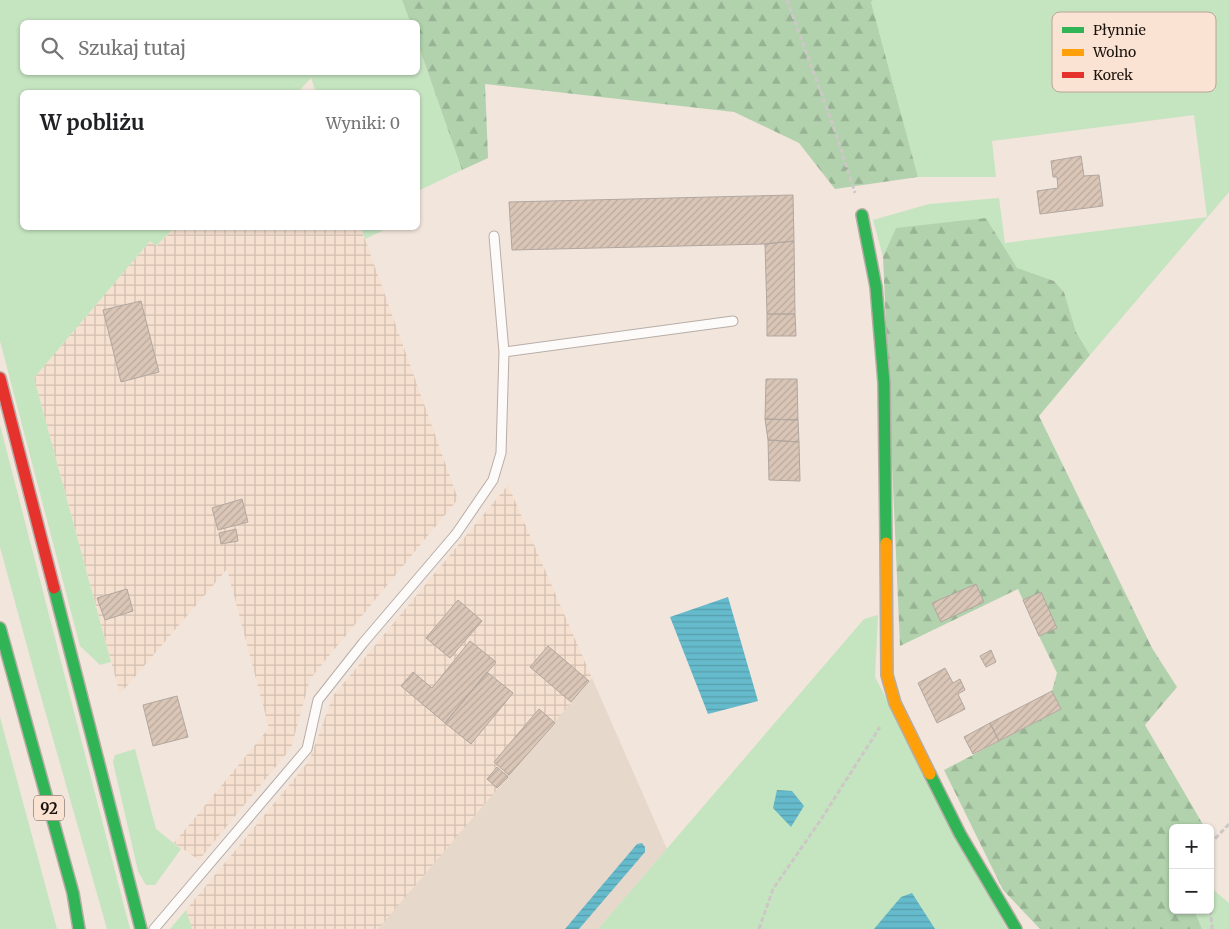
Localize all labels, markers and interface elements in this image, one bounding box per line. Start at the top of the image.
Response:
legend [1052,12,1216,92]
search box [20,20,420,75]
text: Płynnie [1093,21,1146,39]
icon: search [38,34,66,62]
text: Szukaj tutaj [78,36,186,60]
text: Wolno [1092,43,1136,61]
text: Korek [1093,66,1133,84]
text: W pobliżu [40,109,145,136]
text: Wyniki: 0 [326,113,400,133]
road number: 92 [34,796,64,820]
map controls [1169,824,1214,914]
button: + [1169,824,1214,869]
button: − [1169,869,1214,914]

